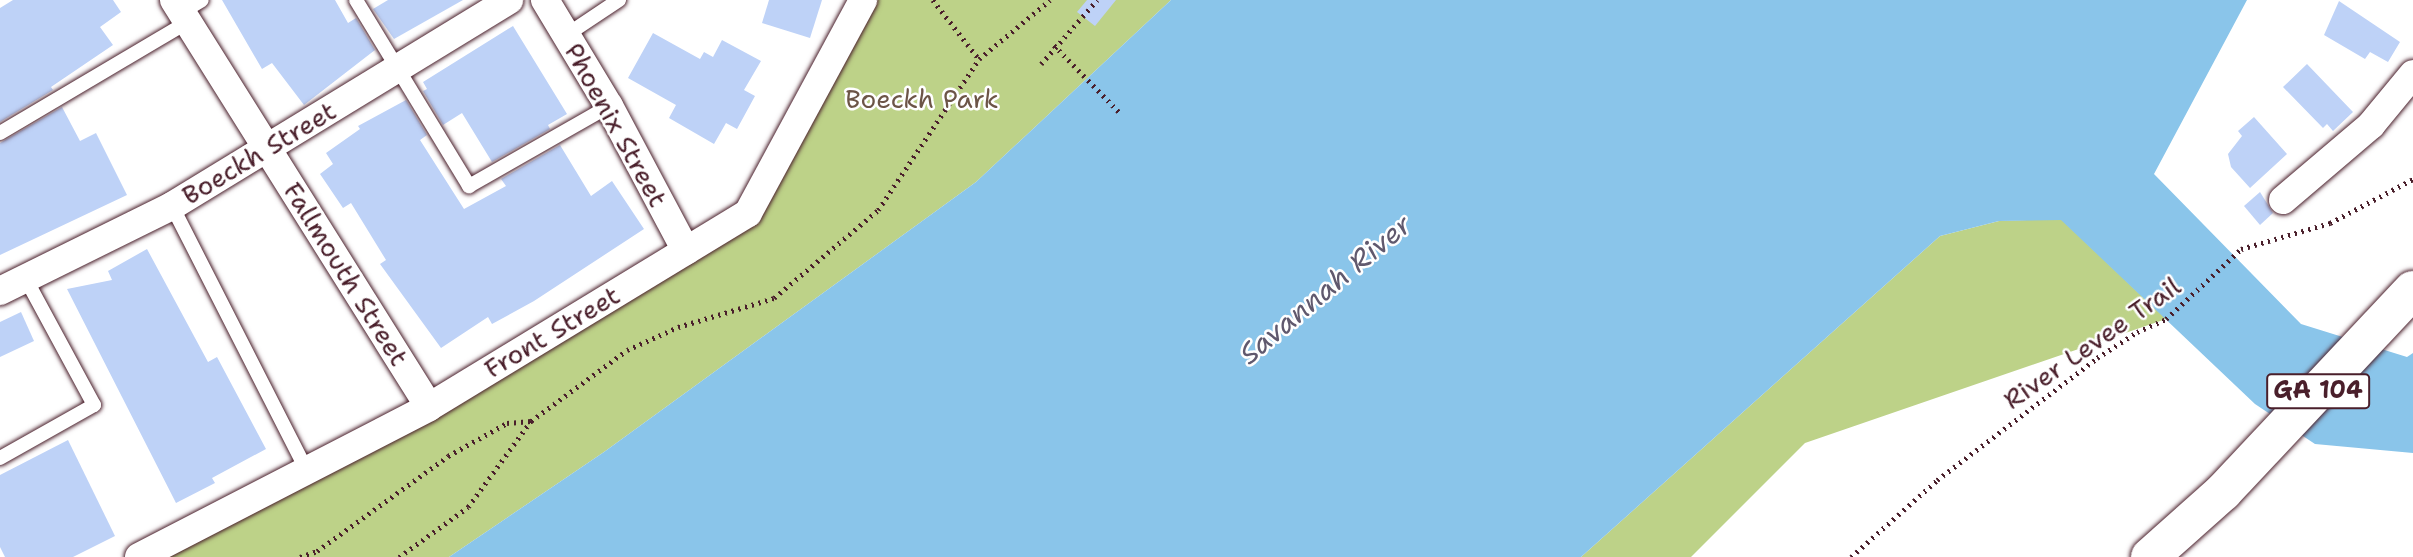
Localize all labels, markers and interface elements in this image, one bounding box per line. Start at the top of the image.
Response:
street label: Phoenix Street [558,38,674,212]
park label: Boeckh Park [845,83,999,115]
street label: Boeckh Street [176,95,342,211]
street label: Fallmouth Street [277,177,415,371]
water label: Savannah River [1232,207,1418,371]
street label: River Levee Trail [1997,270,2187,416]
street label: Front Street [479,279,625,385]
road number: GA 104 [2266,370,2370,412]

